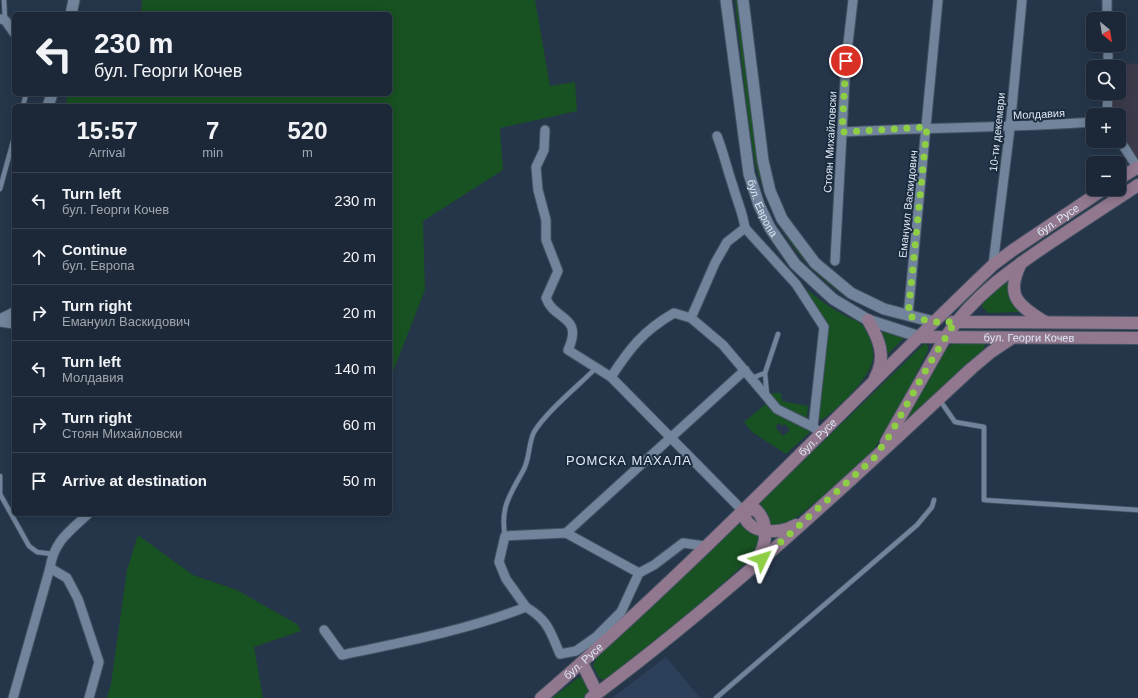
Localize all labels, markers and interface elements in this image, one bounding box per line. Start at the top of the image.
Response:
north arrow [1086,12,1126,52]
map controls [1086,12,1126,196]
icon: left [28,28,80,80]
text: 230 m [94,28,173,59]
pin [829,44,863,78]
icon: arrive [835,50,857,72]
button: search [1086,60,1126,100]
text: бул. Георги Кочев [94,61,242,81]
street label: Стоян Михайловски [821,91,839,193]
street label: 10-ти декември [987,92,1007,172]
street label: Молдавия [1013,107,1065,121]
button: + [1086,108,1126,148]
text: 15:57 [76,117,138,144]
text: 7 [206,117,219,144]
text: 520 [288,117,328,144]
text: Arrival [89,145,126,160]
text: min [202,145,223,160]
text: m [302,145,313,160]
street label: Емануил Васкидович [896,149,920,259]
button: − [1086,156,1126,196]
street label: бул. Европа [745,178,781,240]
text: Turn left [62,185,121,202]
icon: left [28,190,50,212]
text: 230 m [334,192,376,209]
text: бул. Георги Кочев [62,202,169,217]
street label: бул. Русе [1034,202,1081,238]
text: Continue [62,241,127,258]
icon: ahead [28,246,50,268]
text: 20 m [343,248,376,265]
text: бул. Европа [62,258,135,273]
text: Turn right [62,297,132,314]
icon: right [28,302,50,324]
text: 20 m [343,304,376,321]
text: Емануил Васкидович [62,314,190,329]
street label: бул. Георги Кочев [984,331,1075,344]
text: Turn left [62,353,121,370]
icon: left [28,358,50,380]
text: 140 m [334,360,376,377]
text: Молдавия [62,370,124,385]
text: Turn right [62,409,132,426]
icon: right [28,414,50,436]
text: 60 m [343,416,376,433]
street label: бул. Русе [796,416,839,459]
text: Стоян Михайловски [62,426,182,441]
district label: РОМСКА МАХАЛА [566,453,692,468]
icon: arrive [28,470,50,492]
text: Arrive at destination [62,472,207,489]
text: 50 m [343,472,376,489]
position arrow [741,538,783,580]
street label: бул. Русе [561,640,605,682]

